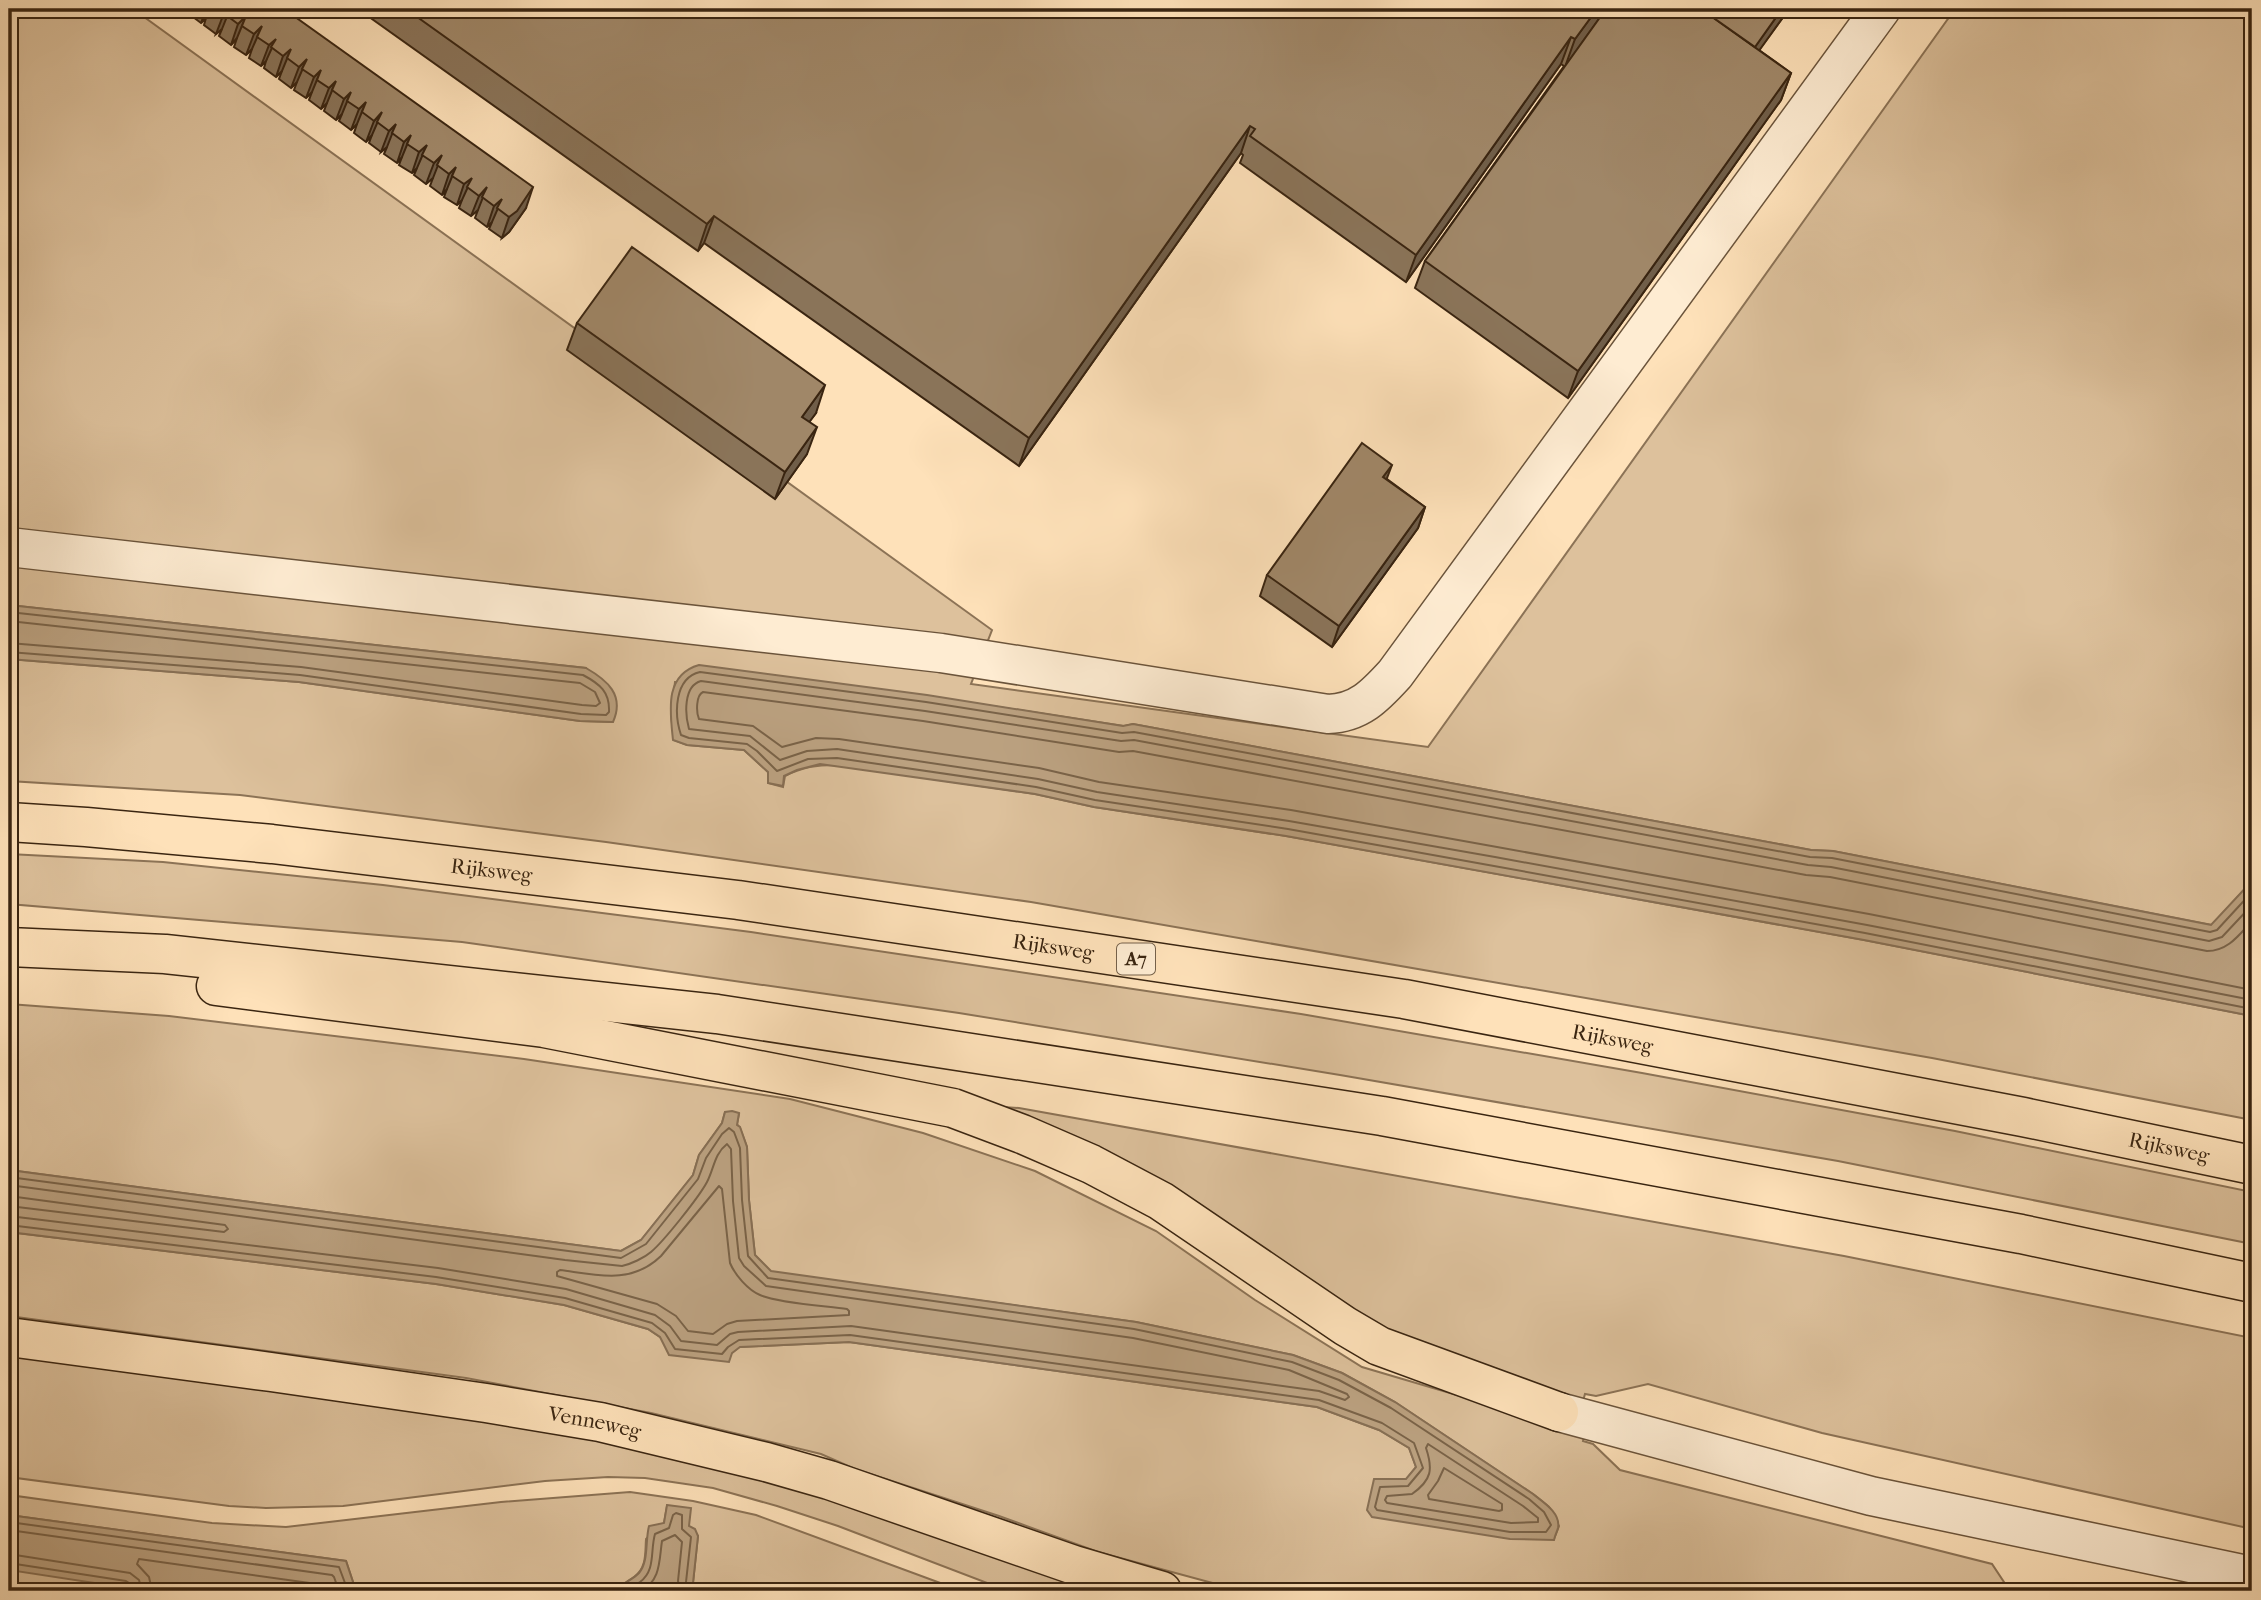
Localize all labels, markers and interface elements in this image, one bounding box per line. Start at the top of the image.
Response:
street label: Rijksweg [449,854,534,887]
street label: Rijksweg [1011,929,1096,965]
road number: A7 [1117,944,1155,974]
street label: Rijksweg [1570,1019,1656,1058]
street label: Rijksweg [2126,1127,2212,1168]
street label: Venneweg [546,1401,644,1444]

